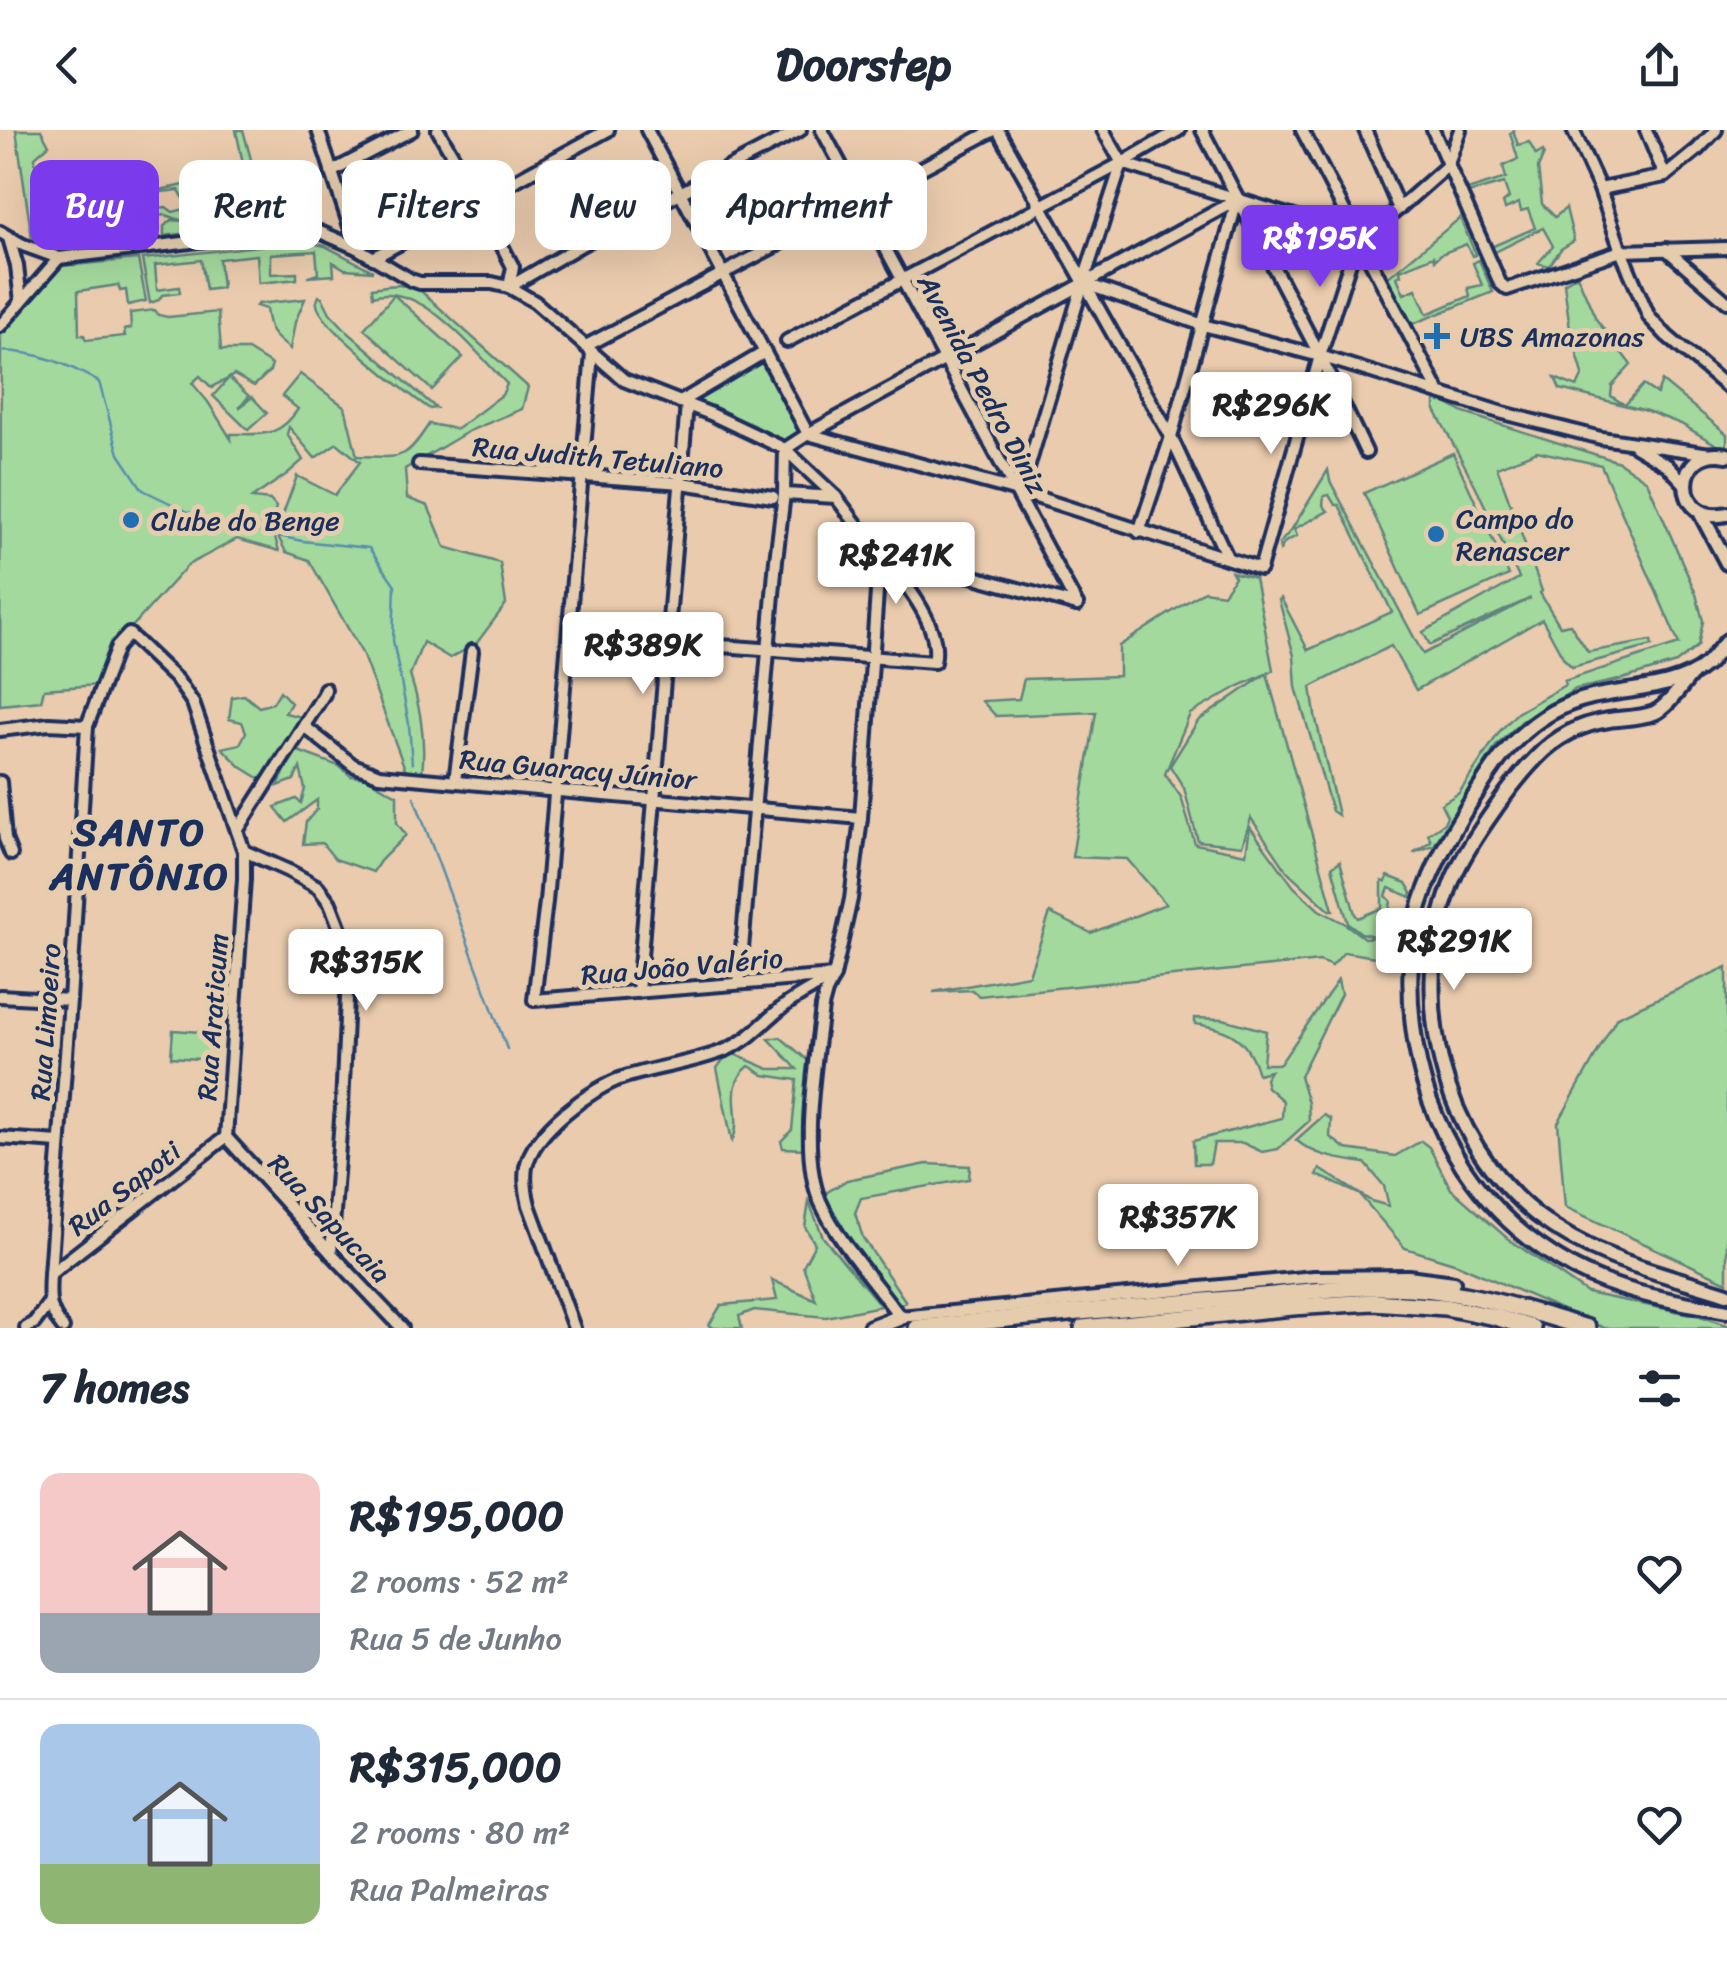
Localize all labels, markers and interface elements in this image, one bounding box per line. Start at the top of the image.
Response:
text: Doorstep [776,25,951,105]
icon: back [40,38,95,93]
icon: share [1632,38,1687,93]
chip: Buy [30,160,159,250]
chip: Rent [179,160,322,250]
chip: Filters [342,160,515,250]
chip: New [535,160,671,250]
chip: Apartment [691,160,927,250]
pin: R$195K [1239,205,1401,290]
text: R$195K [1263,209,1377,266]
street label: Avenida Pedro Diniz [903,264,1062,504]
place label: UBS Amazonas [1460,312,1645,361]
marker: UBS Amazonas [1424,323,1450,349]
pin: R$296K [1190,372,1352,457]
text: R$296K [1213,376,1329,433]
street label: Rua Judith Tetuliano [470,422,726,493]
place label: Campo do Renascer [1456,494,1574,575]
place label: Clube do Benge [151,496,340,545]
marker: Clube do Benge [120,509,142,531]
pin: R$241K [815,522,977,607]
marker: Campo do Renascer [1425,523,1447,545]
text: R$241K [840,526,952,583]
pin: R$389K [562,612,724,697]
text: R$389K [585,616,701,673]
street label: Rua Guaracy Júnior [457,735,700,804]
district label: SANTO ANTÔNIO [48,799,230,910]
pin: R$291K [1373,908,1535,993]
text: R$291K [1398,912,1510,969]
pin: R$315K [285,929,447,1014]
street label: Rua Araticum [182,932,243,1102]
text: R$315K [310,933,422,990]
street label: Rua João Valério [579,933,785,1000]
street label: Rua Limoeiro [16,942,75,1102]
street label: Rua Sapoti [56,1127,193,1249]
street label: Rua Sapucaia [256,1141,404,1295]
pin: R$357K [1097,1184,1259,1269]
text: R$357K [1120,1188,1236,1245]
text: 7 homes [40,1351,189,1425]
icon: filters [1632,1361,1687,1416]
text: R$195,000 [350,1479,564,1553]
icon: home [120,1513,240,1633]
icon: heart [1632,1546,1687,1601]
text: 2 rooms · 52 m² [350,1553,569,1610]
text: Rua 5 de Junho [350,1610,562,1667]
text: R$315,000 [350,1730,561,1804]
icon: home [120,1764,240,1884]
icon: heart [1632,1797,1687,1852]
text: 2 rooms · 80 m² [350,1804,570,1861]
text: Rua Palmeiras [350,1861,549,1918]

